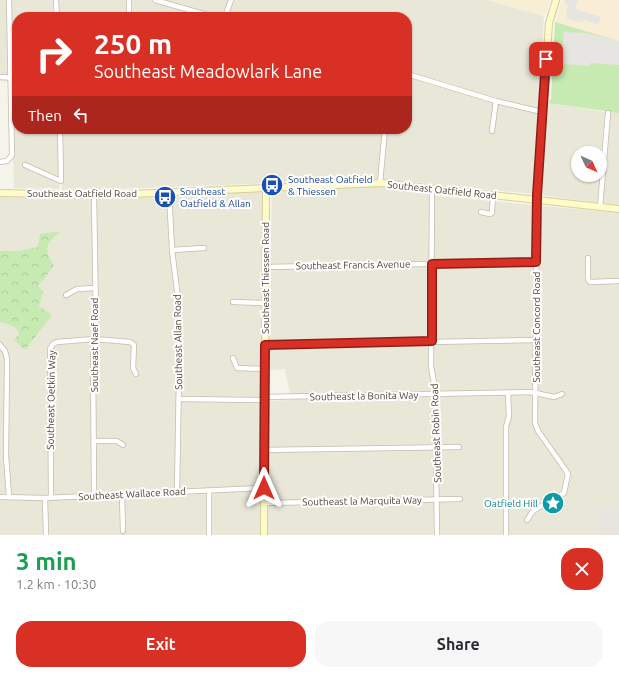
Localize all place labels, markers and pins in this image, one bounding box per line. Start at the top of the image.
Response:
pin [529,42,563,76]
bus stop icon: Southeast Oatfield & Thiessen [259,172,285,198]
place label: Southeast Oatfield & Thiessen [288,174,373,197]
bus stop icon: Southeast Oatfield & Allan [152,184,178,210]
place label: Southeast Oatfield & Allan [180,186,251,209]
place icon: Oatfield Hill [540,490,566,516]
place label: Oatfield Hill [484,498,538,509]

